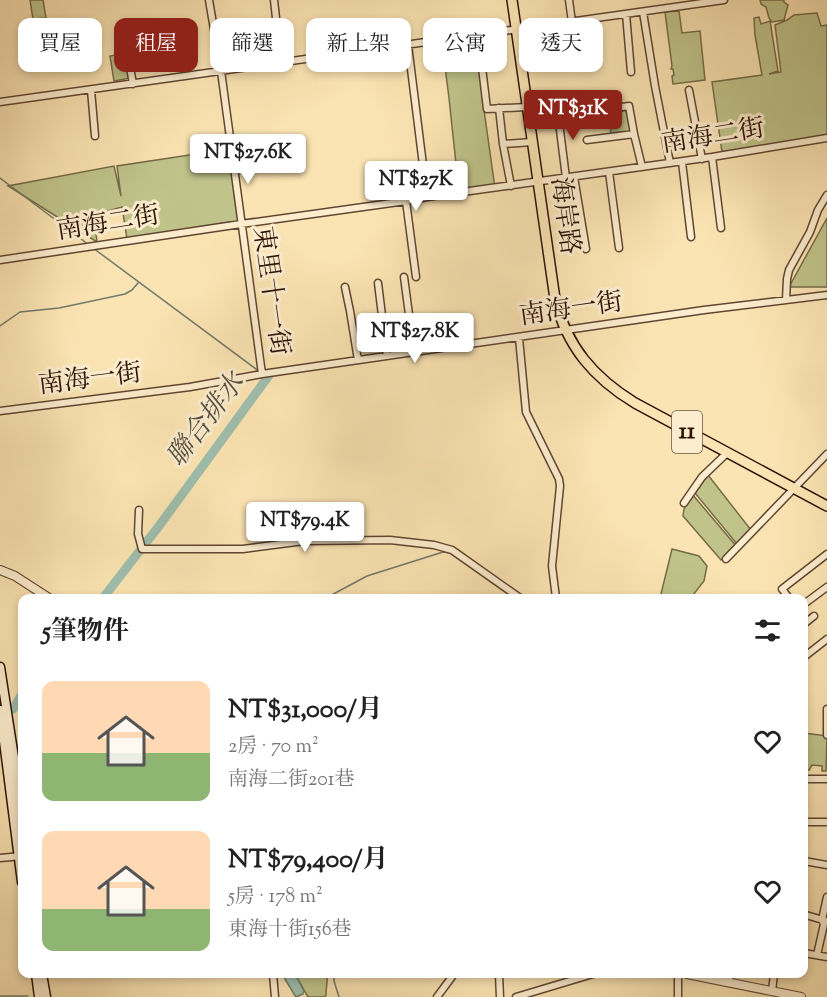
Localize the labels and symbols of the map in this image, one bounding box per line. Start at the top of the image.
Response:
pin: NT$31K [524,90,622,141]
street label: 南海二街 [659,111,767,163]
pin: NT$27.6K [186,134,310,185]
pin: NT$27K [367,161,465,212]
street label: 海岸路 [540,175,588,257]
street label: 南海二街 [54,198,162,250]
street label: 東里十一街 [243,224,297,358]
street label: 南海一街 [517,284,625,336]
pin: NT$27.8K [353,313,477,364]
street label: 南海一街 [36,355,144,405]
water label: 聯合排水 [159,364,257,476]
road number: 11 [672,411,702,453]
pin: NT$79.4K [243,502,367,553]

